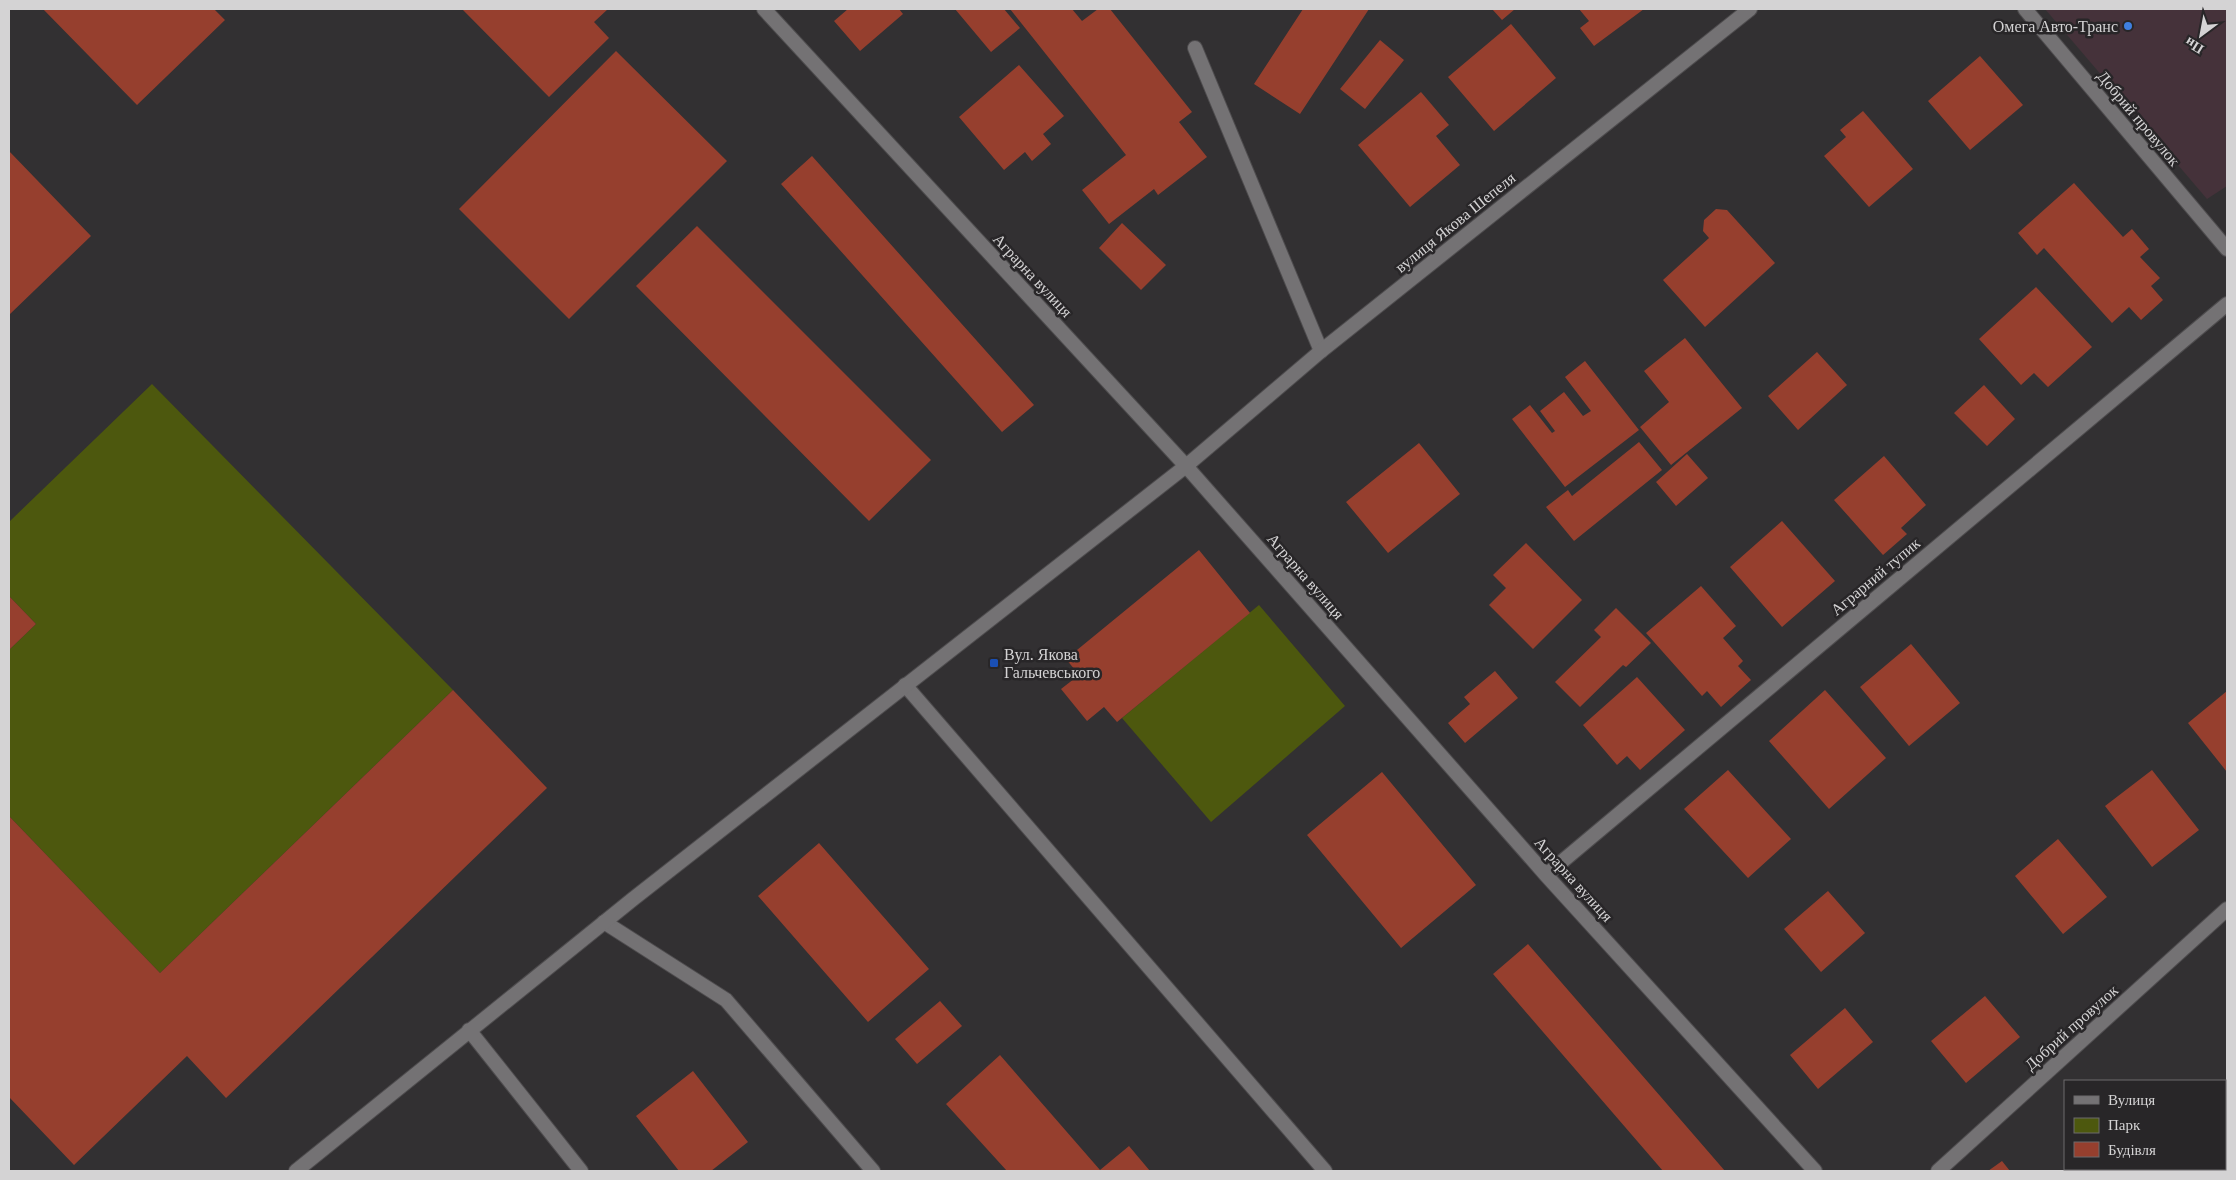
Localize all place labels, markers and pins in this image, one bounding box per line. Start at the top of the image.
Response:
place label: Омега Авто-Транс [1993,18,2118,36]
marker: Омега Авто-Транс [2122,20,2134,32]
place label: Вул. Якова Гальчевського [1004,646,1100,681]
marker: Вул. Якова Гальчевського [988,657,1000,669]

